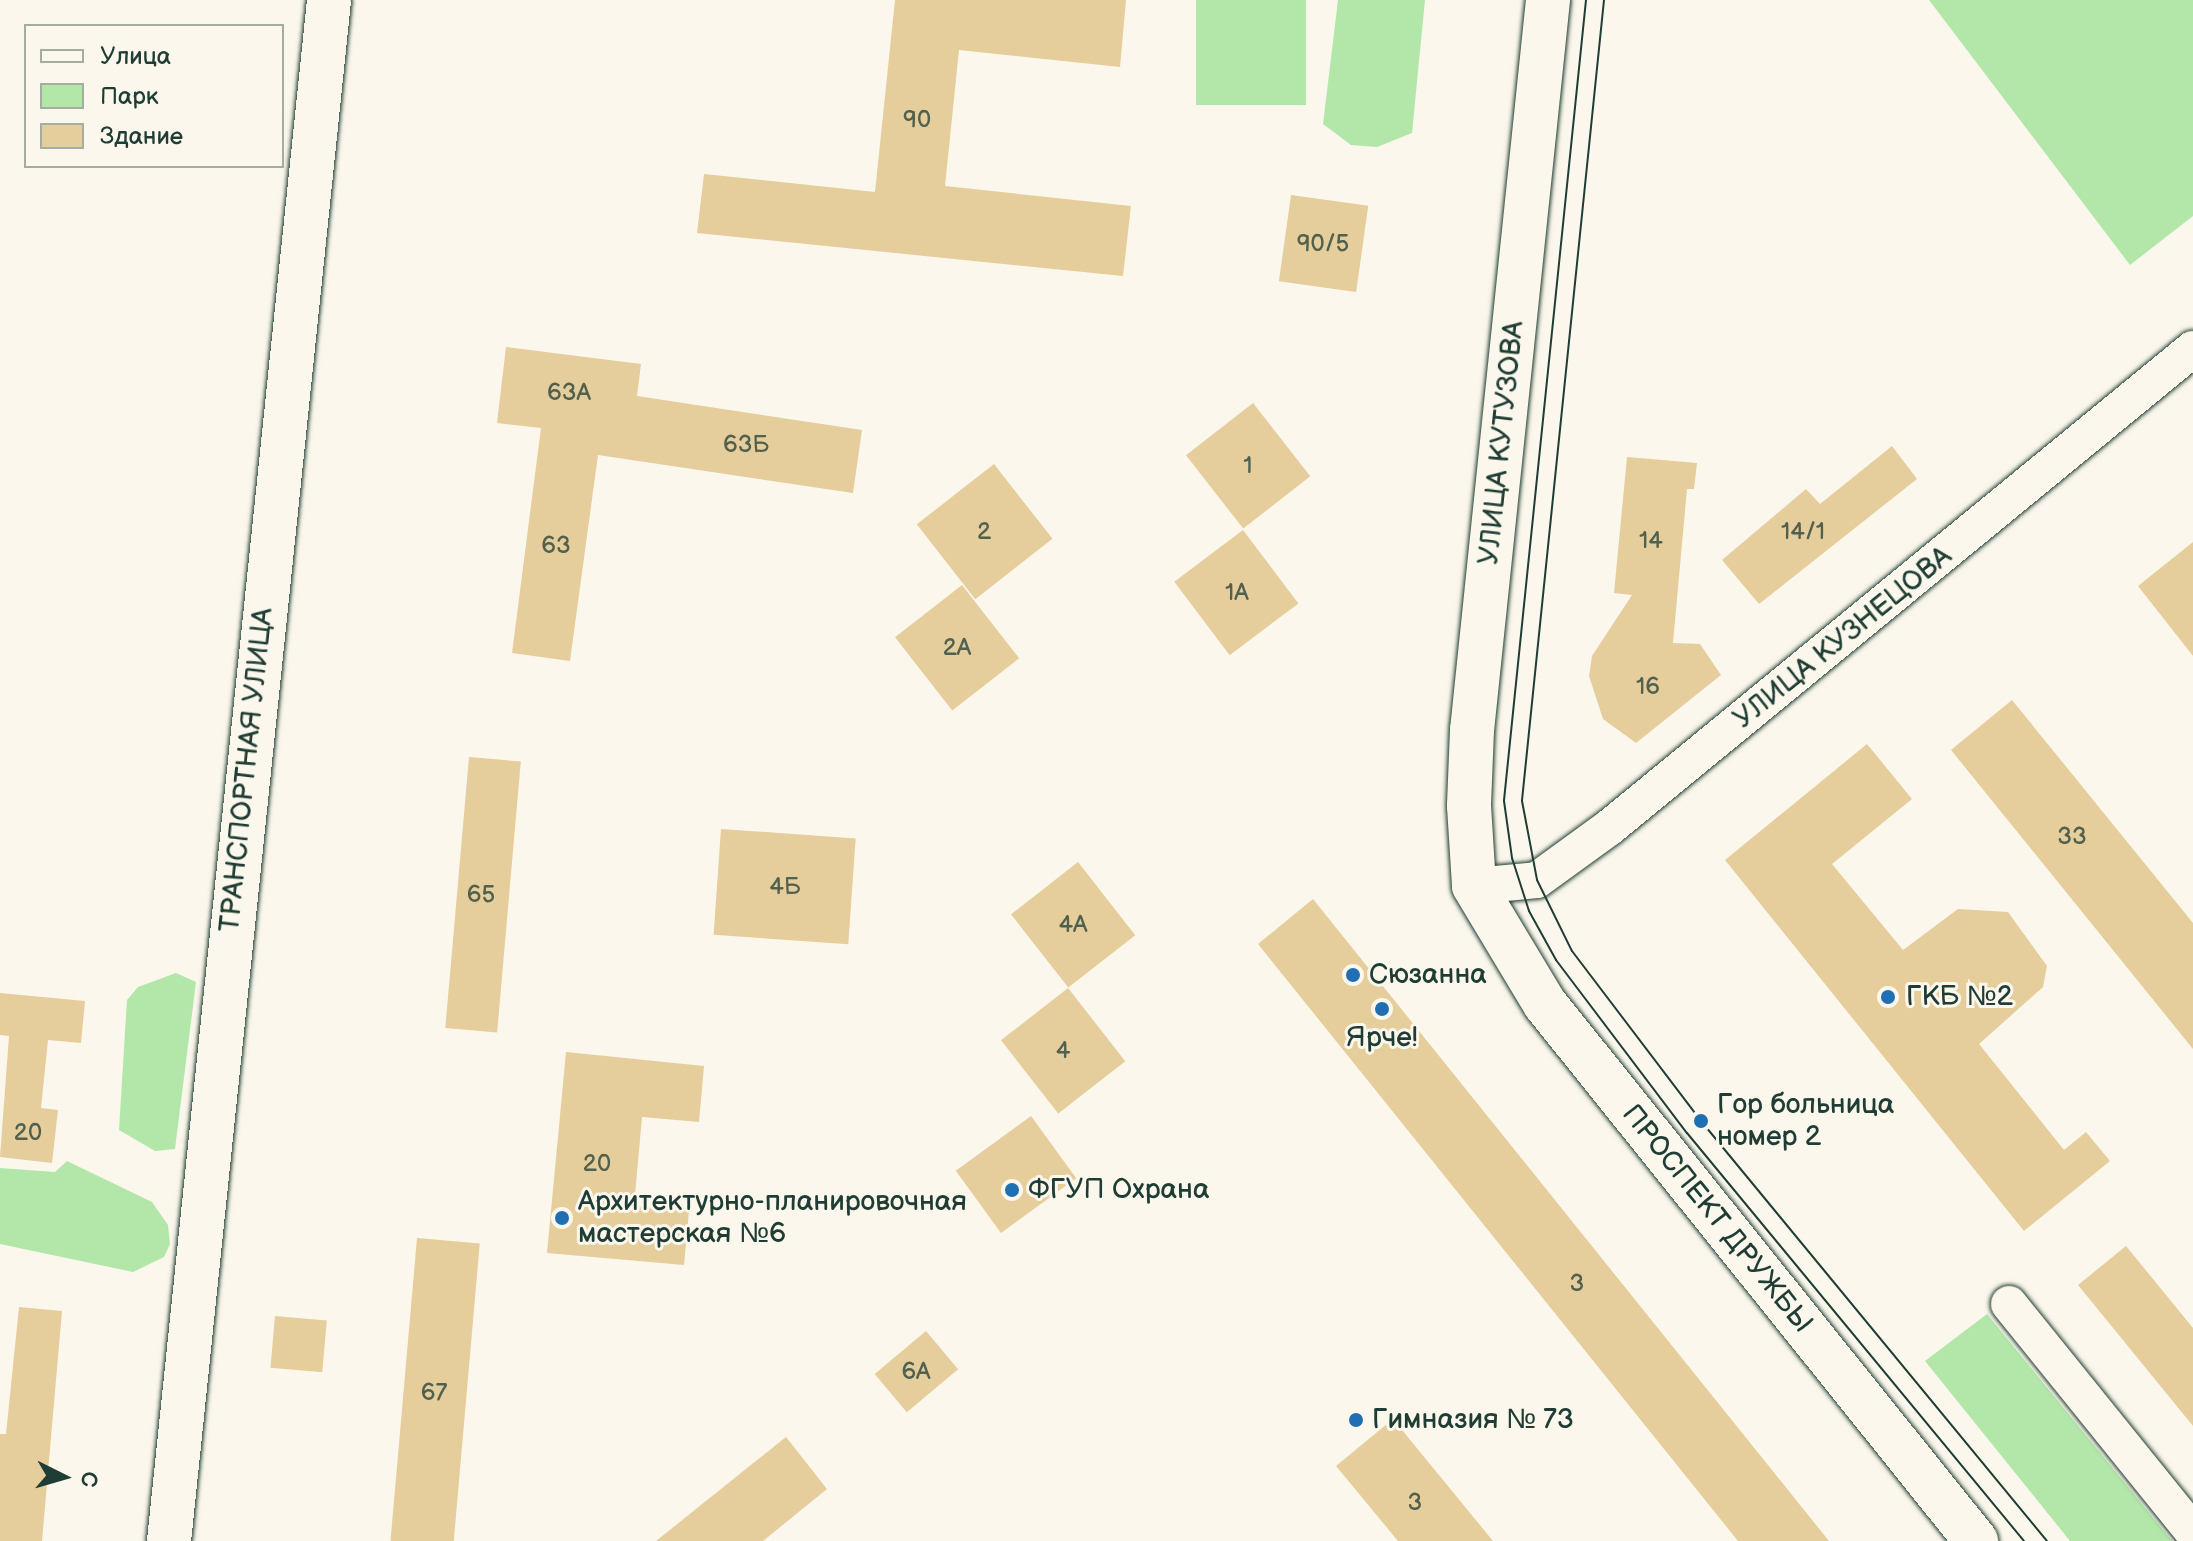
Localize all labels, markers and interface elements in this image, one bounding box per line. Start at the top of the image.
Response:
legend [24,24,284,168]
text: Улица [100,42,171,71]
text: Парк [100,82,158,111]
house number: 90 [903,106,931,134]
text: Здание [100,122,183,151]
house number: 90/5 [1297,230,1349,258]
street label: УЛИЦА КУТУЗОВА [1472,319,1532,567]
house number: 63А [547,379,591,407]
house number: 63Б [723,431,769,459]
house number: 1 [1243,452,1253,480]
house number: 2 [977,518,991,546]
house number: 14/1 [1781,518,1825,546]
house number: 14 [1639,527,1663,555]
house number: 63 [541,532,571,560]
street label: УЛИЦА КУЗНЕЦОВА [1727,540,1959,736]
house number: 1А [1225,579,1249,607]
street label: ТРАНСПОРТНАЯ УЛИЦА [213,606,281,934]
house number: 2А [943,634,971,662]
house number: 16 [1636,673,1660,701]
house number: 33 [2057,823,2087,851]
house number: 4Б [769,873,801,901]
house number: 65 [467,881,495,909]
house number: 4А [1058,911,1088,939]
place label: Сюзанна [1369,958,1487,992]
marker: Сюзанна [1344,966,1362,984]
place label: ГКБ №2 [1906,980,2013,1014]
marker: ГКБ №2 [1877,986,1899,1008]
marker: Ярче! [1373,1000,1391,1018]
place label: Ярче! [1346,1021,1418,1055]
house number: 4 [1056,1037,1070,1065]
place label: Гор больница номер 2 [1717,1088,1894,1154]
street label: ПРОСПЕКТ ДРУЖБЫ [1615,1098,1819,1340]
marker: Гор больница номер 2 [1692,1112,1710,1130]
house number: 20 [14,1119,42,1147]
house number: 20 [583,1150,611,1178]
place label: ФГУП Охрана [1028,1173,1209,1207]
marker: ФГУП Охрана [1003,1181,1021,1199]
place label: Архитектурно-планировочная мастерская №6 [578,1185,967,1251]
marker: Архитектурно-планировочная мастерская №6 [553,1209,571,1227]
house number: 3 [1570,1270,1584,1298]
house number: 6А [901,1358,931,1386]
house number: 67 [421,1379,447,1407]
place label: Гимназия № 73 [1372,1403,1575,1437]
marker: Гимназия № 73 [1347,1411,1365,1429]
north arrow [24,1437,104,1517]
text: С [74,1470,103,1488]
house number: 3 [1408,1489,1422,1517]

